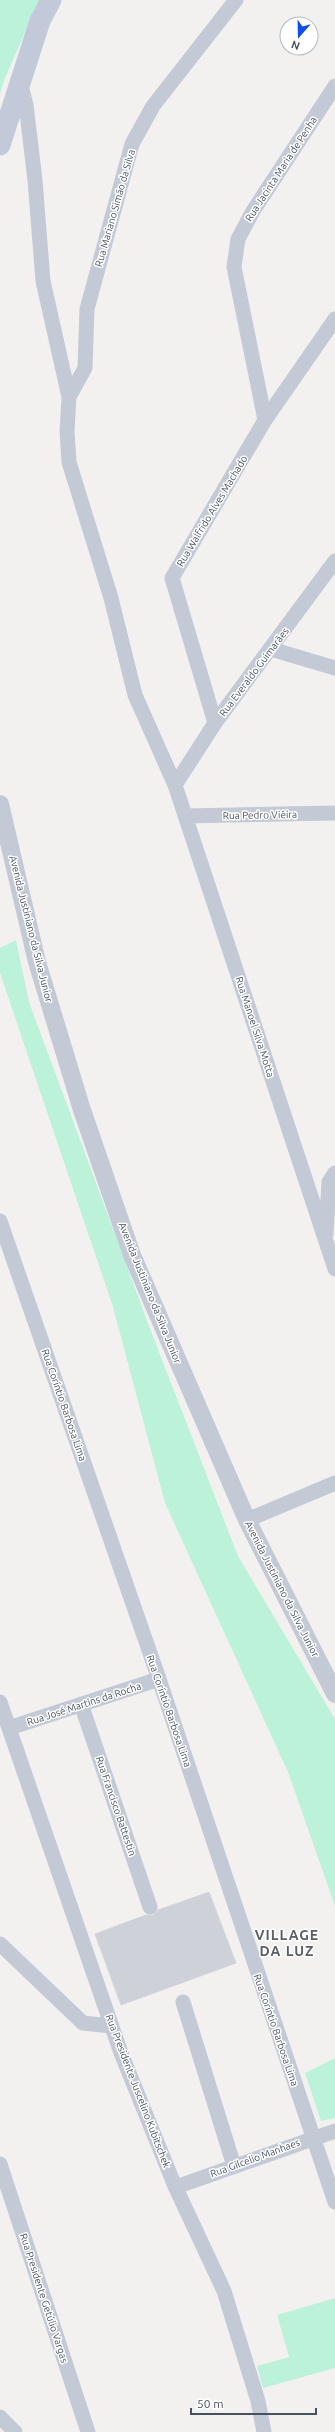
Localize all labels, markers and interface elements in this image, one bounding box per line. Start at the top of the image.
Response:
north arrow [279,16,319,56]
text: N [290,38,301,52]
street label: Rua Jacinta Maria de Penha [243,115,319,223]
street label: Rua Mariano Simão da Silva [93,148,137,268]
street label: Rua Walfrido Alves Machado [174,453,250,568]
street label: Rua Everaldo Guimarães [217,626,291,718]
street label: Rua Pedro Viêira [223,809,297,821]
street label: Avenida Justiniano da Silva Junior [7,854,55,1004]
street label: Rua Manoel Silva Motta [233,975,277,1079]
street label: Avenida Justiniano da Silva Junior [117,1221,183,1365]
street label: Rua Coríntio Barbosa Lima [40,1348,88,1462]
street label: Avenida Justiniano da Silva Junior [243,1519,321,1659]
street label: Rua Coríntio Barbosa Lima [145,1654,193,1768]
street label: Rua José Martins da Rocha [25,1680,143,1728]
street label: Rua Francisco Battestin [94,1755,138,1857]
district label: VILLAGE DA LUZ [255,1927,319,1959]
street label: Rua Coríntio Barbosa Lima [252,1973,300,2087]
street label: Rua Presidente Juscelino Kubitschek [104,2013,172,2169]
street label: Rua Gilcelio Manhaes [209,2137,301,2179]
street label: Rua Presidente Getúlio Vargas [18,2232,70,2364]
scale bar [191,2390,316,2416]
text: 50 m [197,2397,224,2410]

